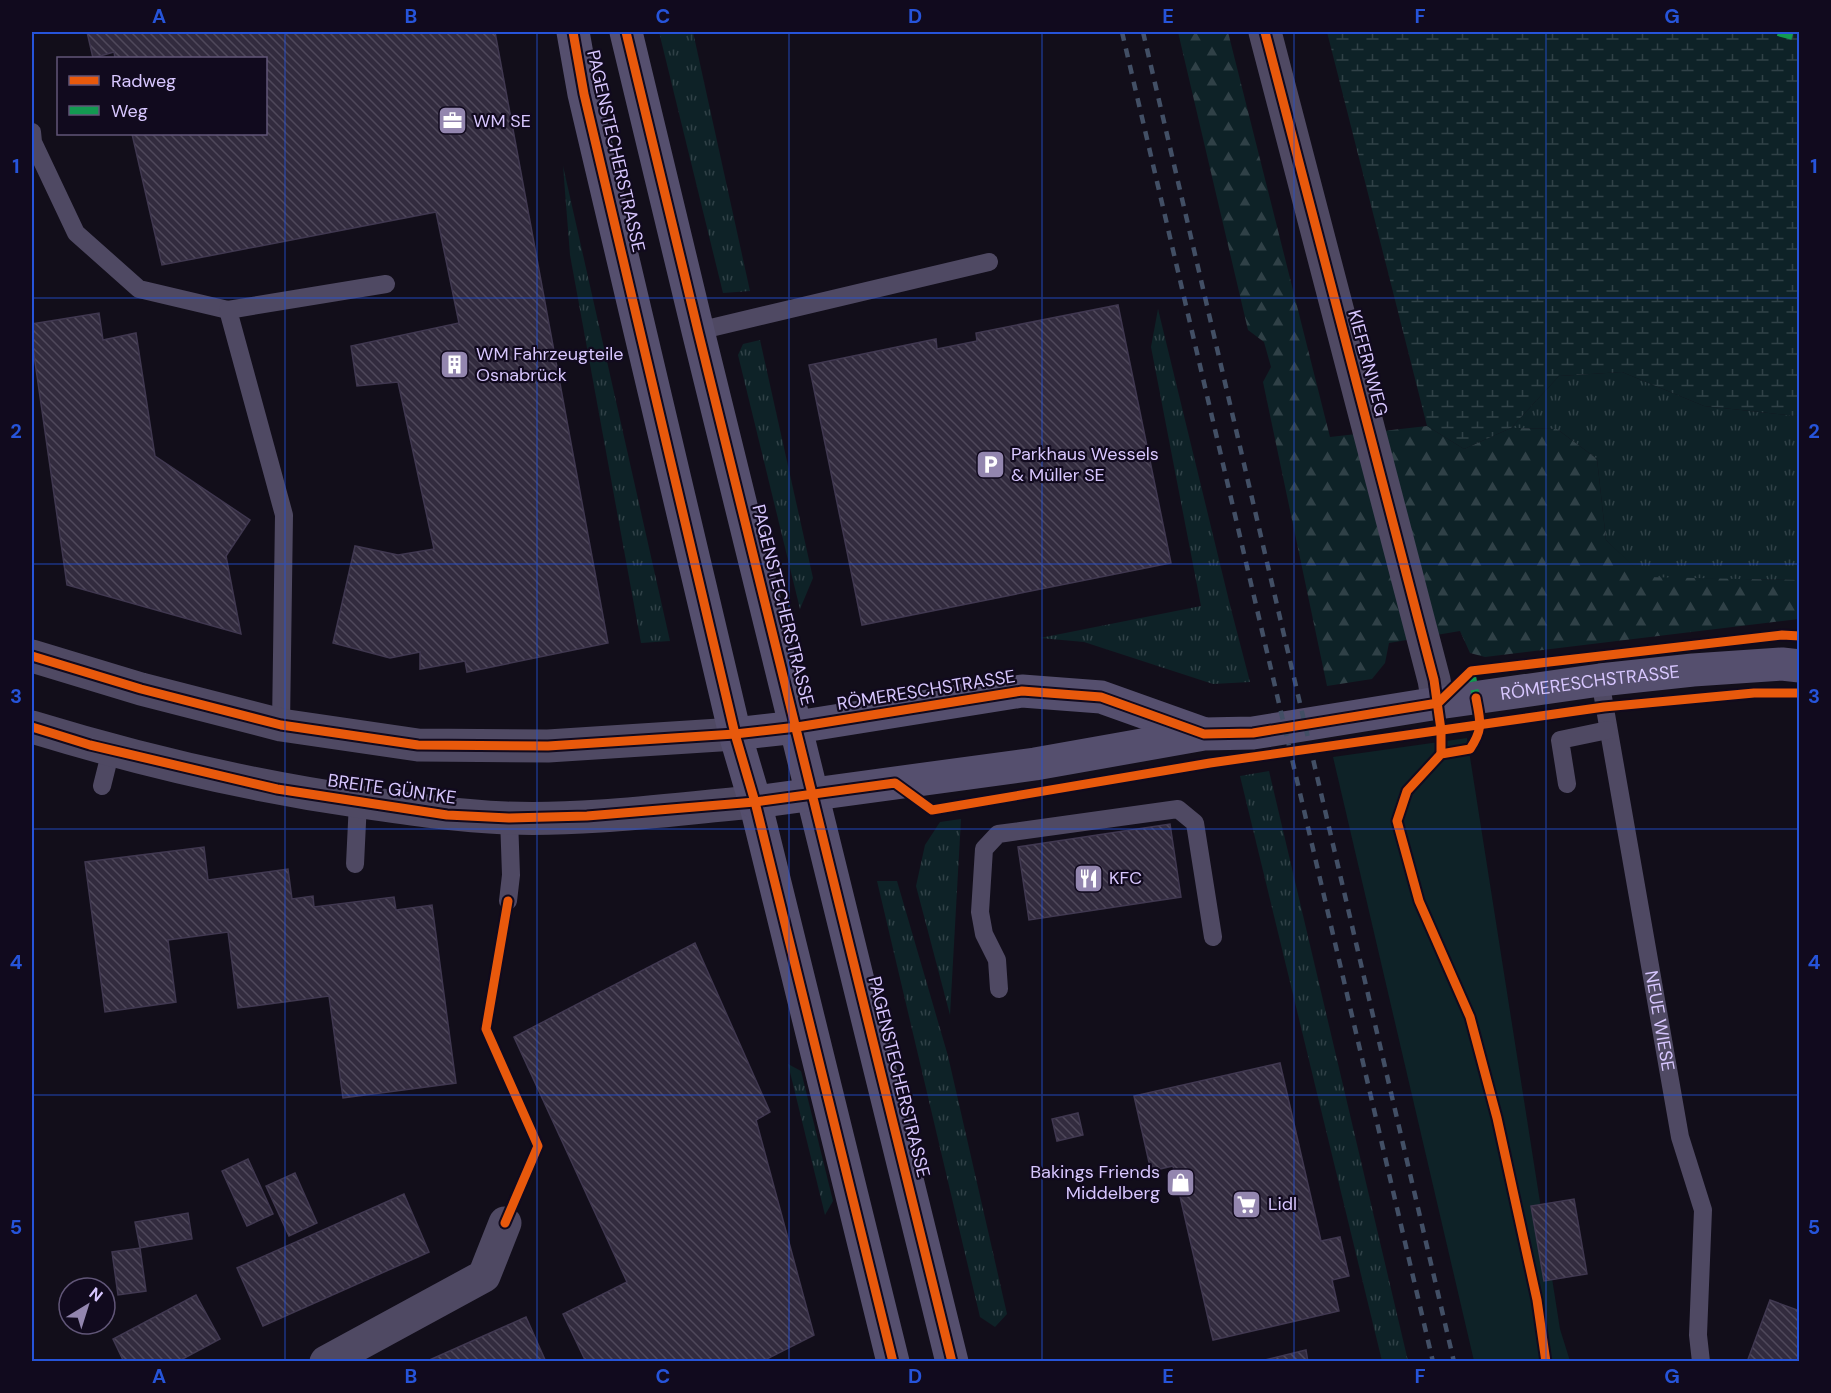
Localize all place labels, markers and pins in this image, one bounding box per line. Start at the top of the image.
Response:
office icon: WM SE [436,105,468,137]
place label: WM SE [473,109,531,133]
place label: WM Fahrzeugteile Osnabrück [476,342,624,387]
building icon: WM Fahrzeugteile Osnabrück [439,348,471,380]
place label: Parkhaus Wessels & Müller SE [1011,442,1159,487]
parking icon: Parkhaus Wessels & Müller SE [974,448,1006,480]
restaurant icon: KFC [1072,862,1104,894]
place label: KFC [1109,866,1142,890]
place label: Bakings Friends Middelberg [1030,1160,1160,1205]
shop icon: Bakings Friends Middelberg [1165,1166,1197,1198]
supermarket icon: Lidl [1231,1188,1263,1220]
place label: Lidl [1268,1192,1297,1216]

